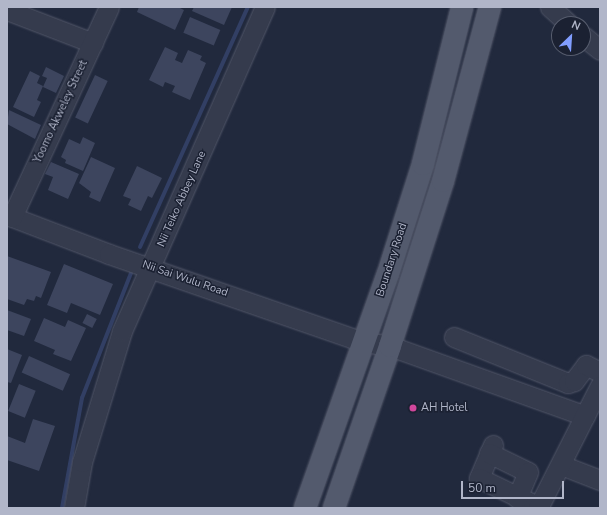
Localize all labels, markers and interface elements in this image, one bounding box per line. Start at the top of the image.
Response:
north arrow [551,16,591,56]
text: N [569,17,583,34]
street label: Yoomo Akweley Street [31,58,91,166]
street label: Nii Teiko Abbey Lane [155,149,209,249]
street label: Boundary Road [374,222,410,298]
street label: Nii Sai Wulu Road [140,258,230,300]
place label: AH Hotel [421,401,468,415]
marker: AH Hotel [408,403,418,413]
scale bar [463,473,566,499]
text: 50 m [468,480,496,496]

